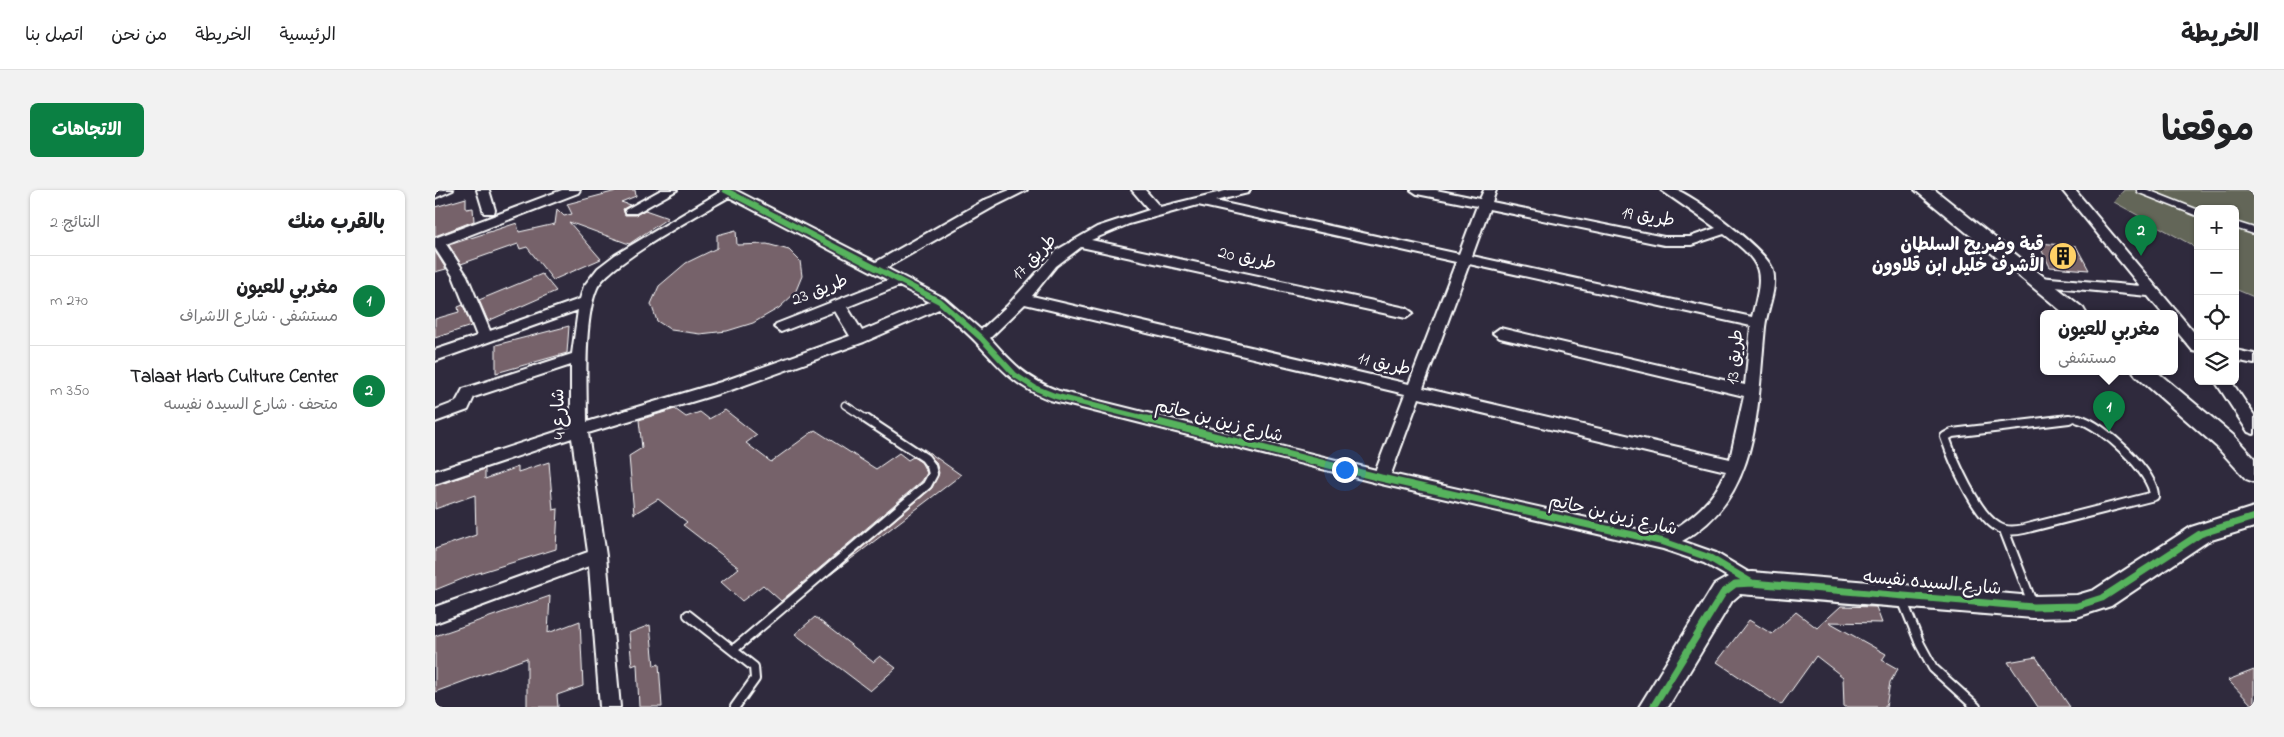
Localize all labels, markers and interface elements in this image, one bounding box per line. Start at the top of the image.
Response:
text: الخريطة [2181,18,2259,53]
text: اتصل بنا [25,23,83,49]
text: من نحن [111,23,167,49]
text: الخريطة [195,23,251,49]
text: الرئيسية [279,23,336,49]
button: الاتجاهات [30,103,144,157]
text: موقعنا [2161,106,2254,157]
street label: طريق 19 [1620,201,1676,235]
map controls [2194,205,2239,385]
button: + [2194,205,2239,250]
text: بالقرب منك [288,208,385,238]
text: النتائج: 2 [50,211,100,235]
pin: 2 [2125,215,2157,256]
street label: طريق 17 [1006,229,1064,287]
place label: قبة وضريح السلطان الأشرف خليل ابن قلاوون [1872,233,2044,280]
street label: طريق 20 [1215,240,1279,278]
building icon: قبة وضريح السلطان الأشرف خليل ابن قلاوون [2048,241,2078,271]
button: − [2194,250,2239,295]
street label: طريق 23 [788,268,852,314]
text: مغربي للعيون [236,275,338,302]
text: 270 m [50,289,88,313]
text: 1 [366,289,372,313]
button: locate [2194,295,2239,340]
text: مستشفى · شارع الاشراف [180,305,338,329]
popup [2040,310,2178,375]
text: مغربي للعيون [2058,317,2160,344]
street label: طريق 13 [1721,328,1751,386]
button: layers [2194,340,2239,385]
street label: طريق 11 [1355,346,1413,384]
text: مستشفى [2058,347,2117,371]
text: Talaat Harb Culture Center [130,364,338,391]
text: 350 m [50,379,89,403]
text: 2 [365,379,373,403]
street label: شارع 4 [546,388,574,440]
pin: 1 [2093,391,2125,432]
text: متحف · شارع السيده نفيسه [164,393,338,417]
street label: شارع زين بن حاتم [1152,394,1286,450]
your location [1332,457,1358,483]
street label: شارع زين بن حاتم [1546,489,1680,543]
street label: شارع السيده نفيسه [1862,565,2002,603]

